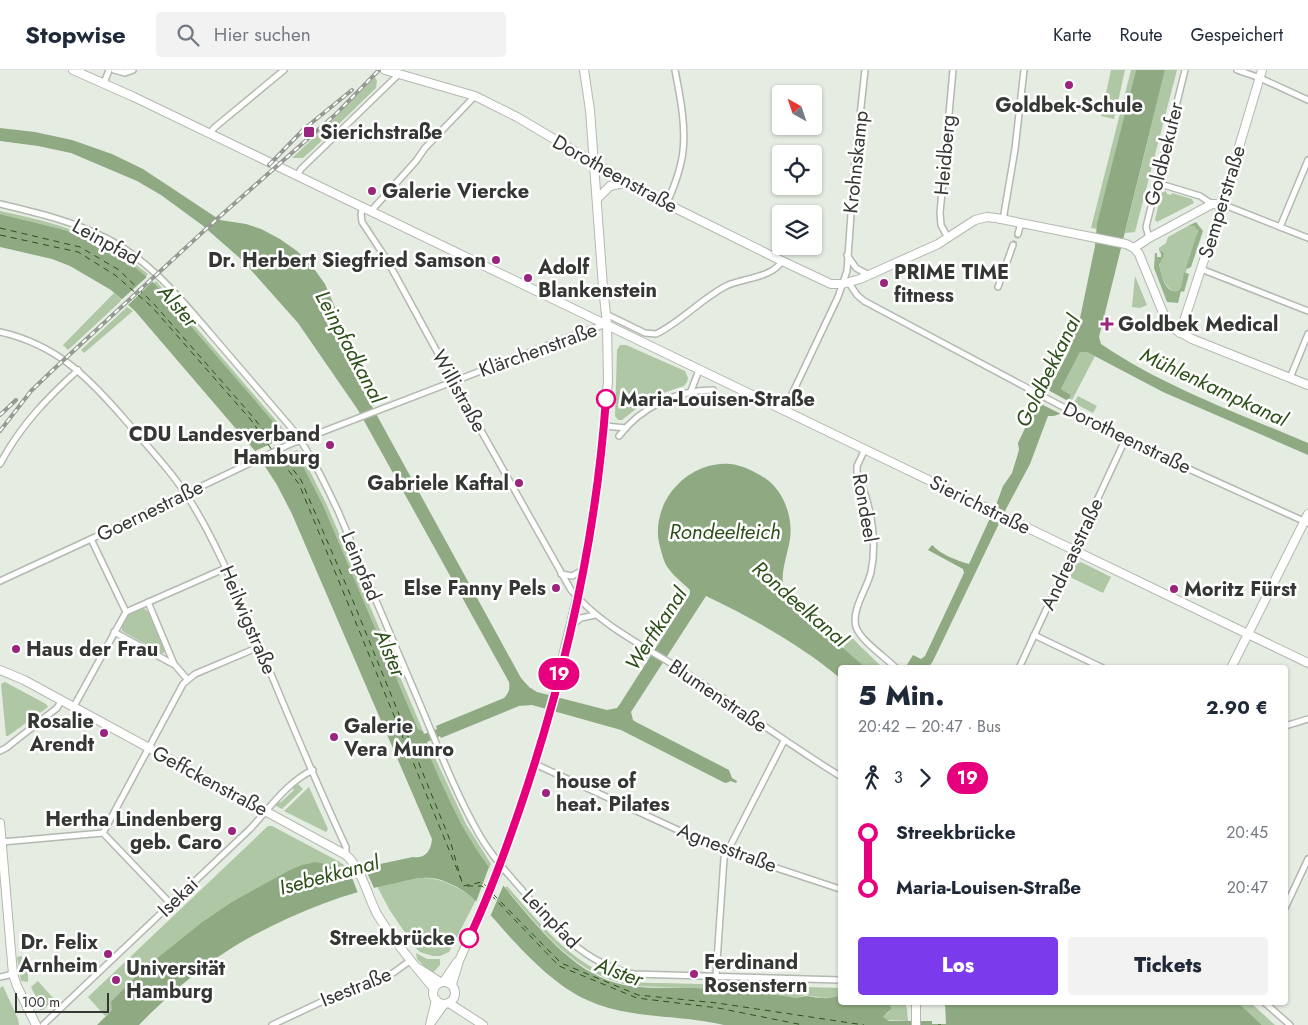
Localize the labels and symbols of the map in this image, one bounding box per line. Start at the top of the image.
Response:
marker: Goldbek-Schule [1063,79,1075,91]
north arrow [772,85,822,135]
place label: Goldbek-Schule [995,91,1143,120]
street label: Goldbekufer [1137,99,1191,209]
street label: Krohnskamp [836,109,876,215]
street label: Heidberg [927,113,963,197]
place label: Sierichstraße [320,118,442,147]
marker: Sierichstraße [302,125,316,139]
street label: Dorotheenstraße [547,128,683,220]
street label: Semperstraße [1191,142,1253,262]
place label: Galerie Viercke [382,177,529,206]
marker: Galerie Viercke [366,185,378,197]
street label: Leinpfad [67,212,145,272]
place label: Dr. Herbert Siegfried Samson [208,246,486,275]
place label: Adolf Blankenstein [537,253,657,305]
marker: Dr. Herbert Siegfried Samson [490,254,502,266]
place label: PRIME TIME fitness [894,258,1009,310]
marker: Adolf Blankenstein [522,272,534,284]
water label: Alster [150,277,206,335]
marker: PRIME TIME fitness [878,277,890,289]
water label: Leinpfadkanal [308,285,393,410]
water label: Goldbekkanal [1008,308,1089,432]
place label: Goldbek Medical [1118,310,1278,339]
street label: Klärchenstraße [475,315,601,385]
marker: Goldbek Medical [1100,317,1114,331]
water label: Mühlenkampkanal [1135,340,1294,435]
street label: Willistraße [424,344,494,438]
place label: Maria-Louisen-Straße [620,385,815,414]
marker: Maria-Louisen-Straße [596,389,616,409]
street label: Dorotheenstraße [1058,394,1196,482]
place label: CDU Landesverband Hamburg [129,420,320,472]
marker: CDU Landesverband Hamburg [324,439,336,451]
street label: Sierichstraße [924,468,1036,542]
place label: Gabriele Kaftal [367,469,509,498]
street label: Rondeel [845,471,885,545]
street label: Goernestraße [92,473,208,549]
marker: Gabriele Kaftal [513,477,525,489]
street label: Andreasstraße [1033,493,1111,615]
water label: Rondeelteich [669,517,781,547]
street label: Leinpfad [333,527,389,605]
water label: Rondeelkanal [746,554,855,655]
street label: Heilwigstraße [212,561,284,679]
place label: Else Fanny Pels [404,574,546,603]
place label: Moritz Fürst [1184,575,1297,604]
water label: Werftkanal [618,580,695,677]
marker: Else Fanny Pels [550,582,562,594]
marker: Moritz Fürst [1168,583,1180,595]
water label: Alster [366,624,414,682]
place label: Haus der Frau [26,635,158,664]
marker: Haus der Frau [10,643,22,655]
street label: Blumenstraße [663,652,773,740]
line badge: 19 [536,658,582,690]
place label: Rosalie Arendt [27,707,95,759]
place label: Galerie Vera Munro [343,712,454,764]
marker: Rosalie Arendt [98,727,110,739]
marker: Galerie Vera Munro [328,731,340,743]
street label: Geffckenstraße [147,738,273,824]
place label: house of heat. Pilates [556,767,670,819]
marker: house of heat. Pilates [540,787,552,799]
place label: Hertha Lindenberg geb. Caro [45,805,222,857]
street label: Agnesstraße [673,816,781,880]
marker: Hertha Lindenberg geb. Caro [226,825,238,837]
water label: Isebekkanal [276,847,384,903]
street label: Isekai [151,870,205,924]
street label: Leinpfad [515,883,587,955]
place label: Streekbrücke [329,924,455,953]
place label: Dr. Felix Arnheim [18,928,98,980]
marker: Streekbrücke [459,928,479,948]
marker: Dr. Felix Arnheim [102,948,114,960]
place label: Ferdinand Rosenstern [704,948,807,1000]
water label: Alster [590,949,648,995]
place label: Universität Hamburg [126,954,226,1006]
street label: Isestraße [316,960,396,1014]
marker: Ferdinand Rosenstern [688,968,700,980]
marker: Universität Hamburg [110,974,122,986]
scale bar [15,990,109,1013]

